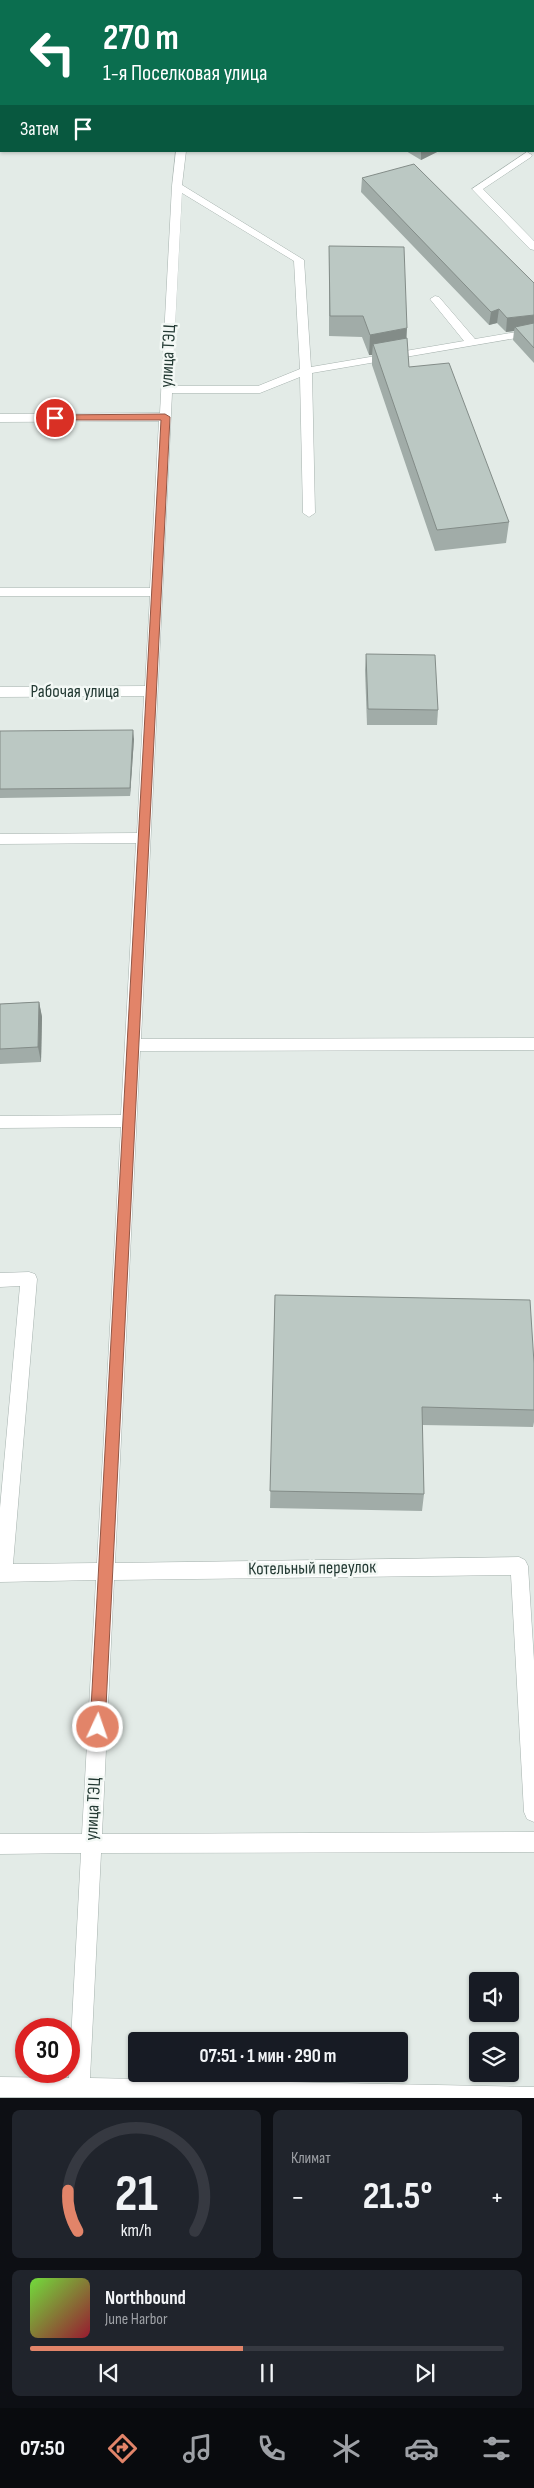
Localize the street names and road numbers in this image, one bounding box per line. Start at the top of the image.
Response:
street label: улица ТЭЦ [156,324,180,388]
street label: Рабочая улица [30,681,120,702]
street label: Котельный переулок [248,1556,376,1580]
street label: улица ТЭЦ [81,1777,105,1841]

